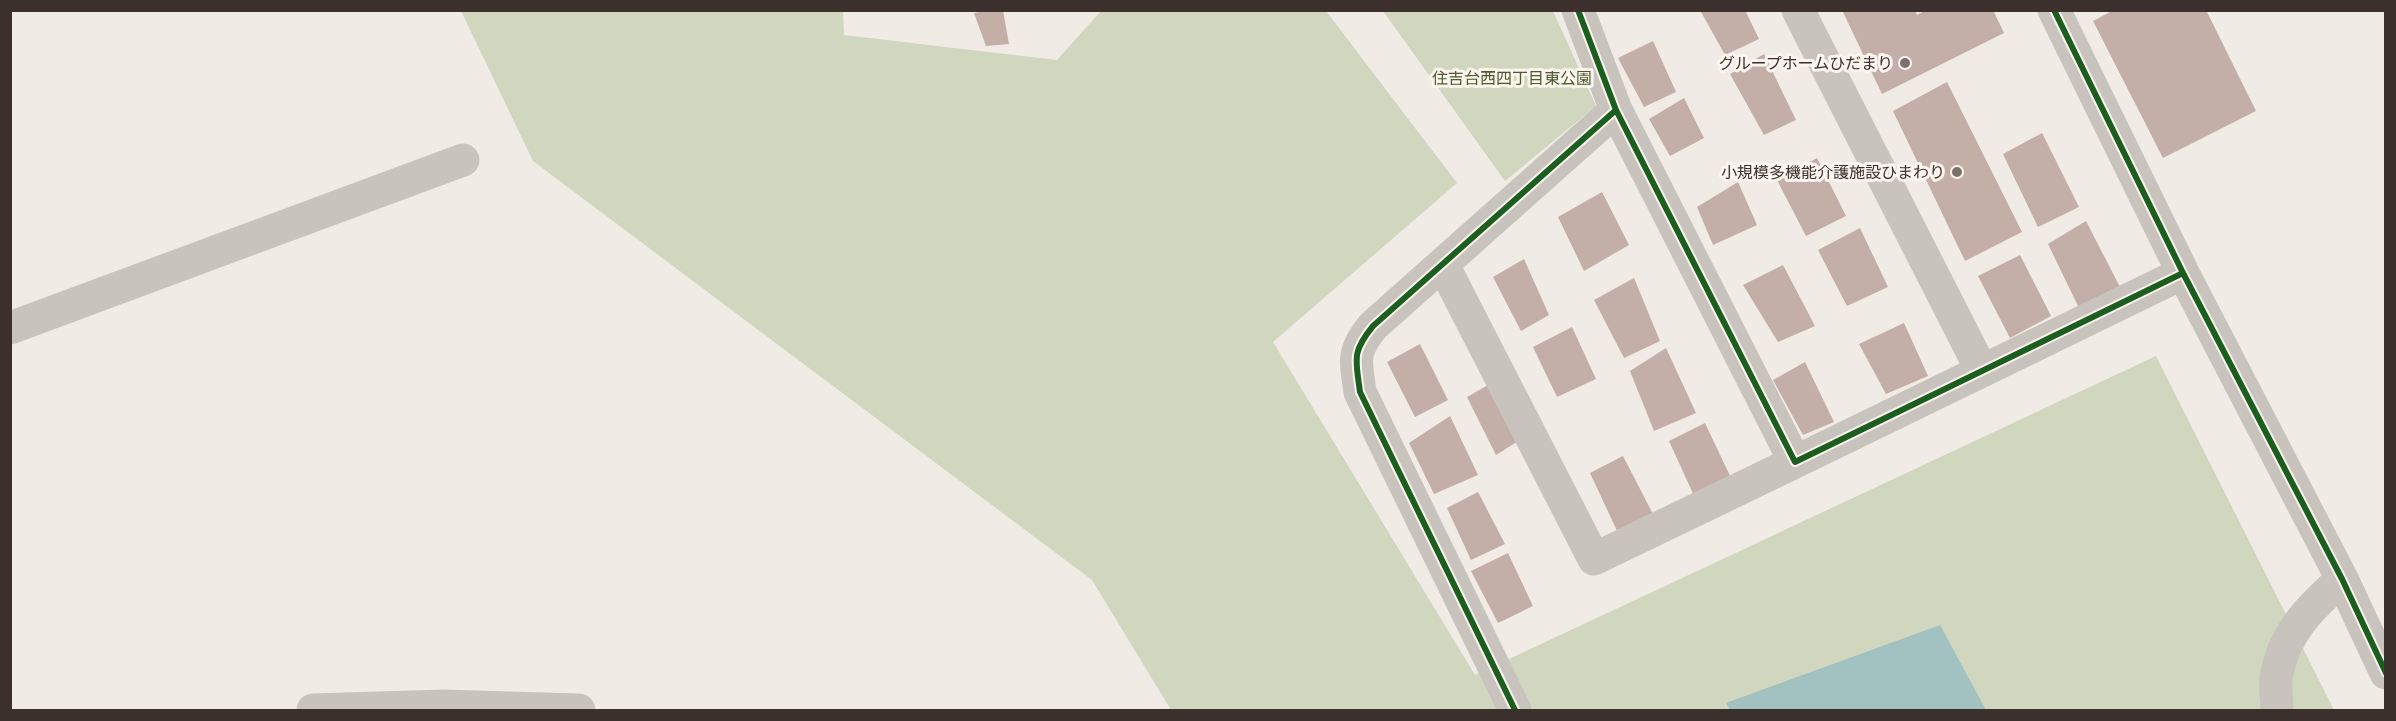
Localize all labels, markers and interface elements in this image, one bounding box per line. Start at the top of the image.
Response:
place label: グループホームひだまり [1719,54,1893,73]
marker: グループホームひだまり [1898,56,1912,70]
park label: 住吉台西四丁目東公園 [1432,69,1592,88]
place label: 小規模多機能介護施設ひまわり [1721,163,1945,182]
marker: 小規模多機能介護施設ひまわり [1950,165,1964,179]

